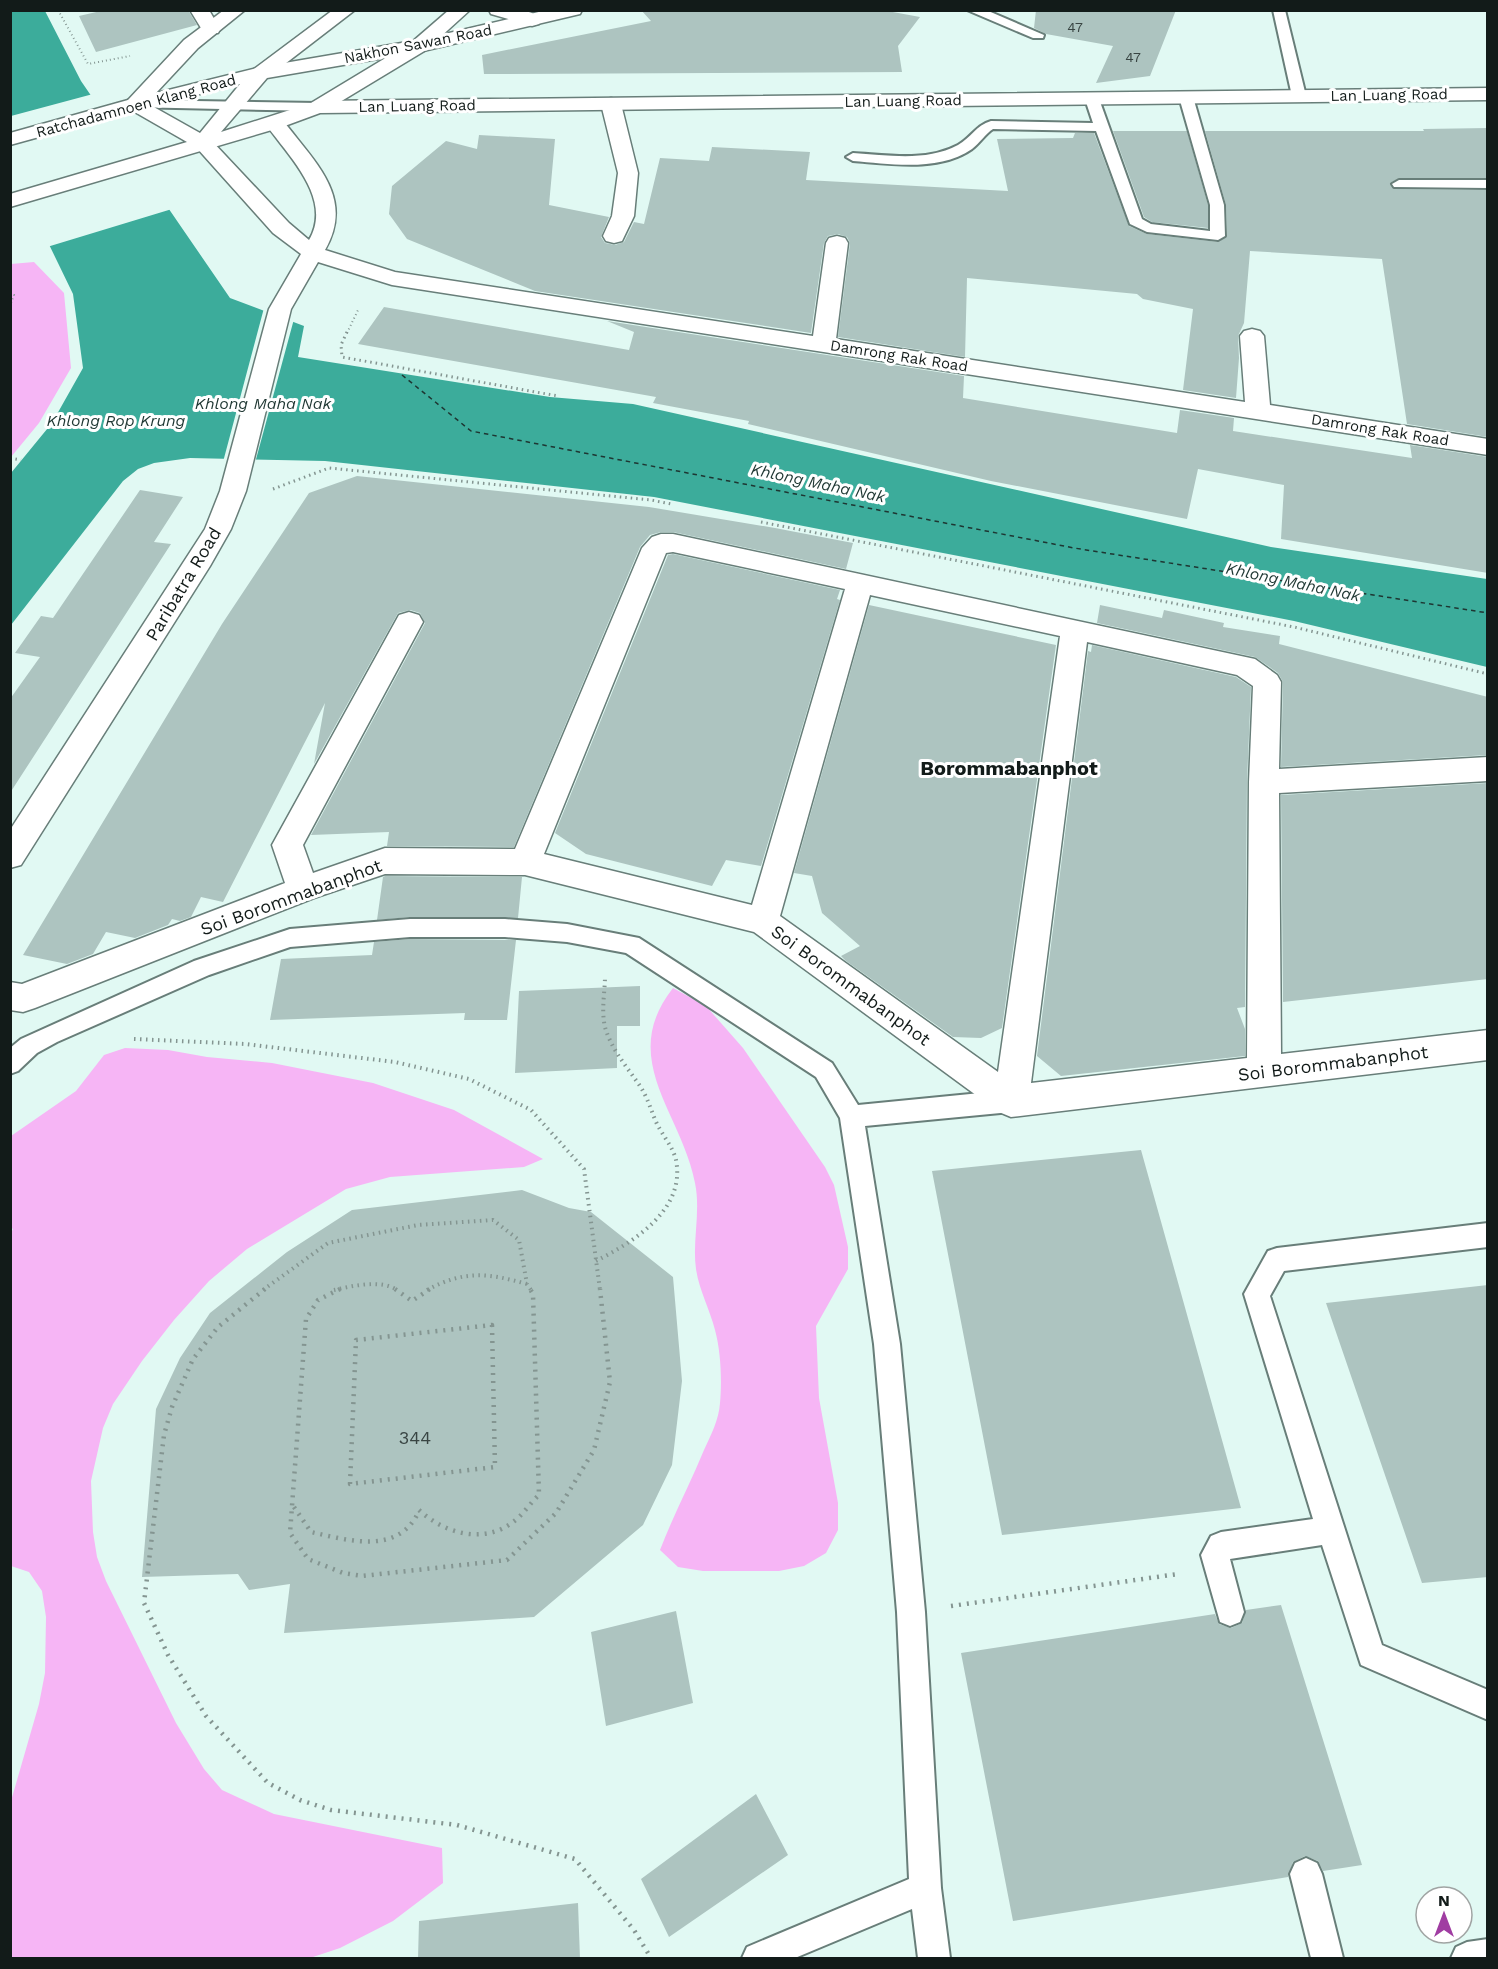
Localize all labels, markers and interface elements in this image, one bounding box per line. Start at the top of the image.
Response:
house number: 47 [1067,19,1083,35]
street label: Nakhon Sawan Road [343,21,493,67]
house number: 47 [1125,49,1141,65]
street label: Ratchadamnoen Klang Road [34,71,238,141]
street label: Lan Luang Road [1330,85,1448,105]
street label: Lan Luang Road [844,91,962,111]
street label: Lan Luang Road [358,96,476,116]
street label: Damrong Rak Road [829,336,969,376]
water label: Khlong Maha Nak [195,394,333,413]
street label: Damrong Rak Road [1310,410,1450,450]
water label: Khlong Rop Krung [47,411,186,430]
water label: Khlong Maha Nak [749,460,888,507]
street label: Paribatra Road [141,523,225,645]
water label: Khlong Maha Nak [1224,559,1363,606]
district label: Borommabanphot [920,756,1098,780]
street label: Soi Borommabanphot [197,854,385,940]
street label: Soi Borommabanphot [767,920,935,1050]
street label: Soi Borommabanphot [1237,1041,1430,1085]
house number: 344 [399,1427,431,1448]
north arrow [1414,1885,1474,1945]
text: N [1438,1891,1450,1910]

